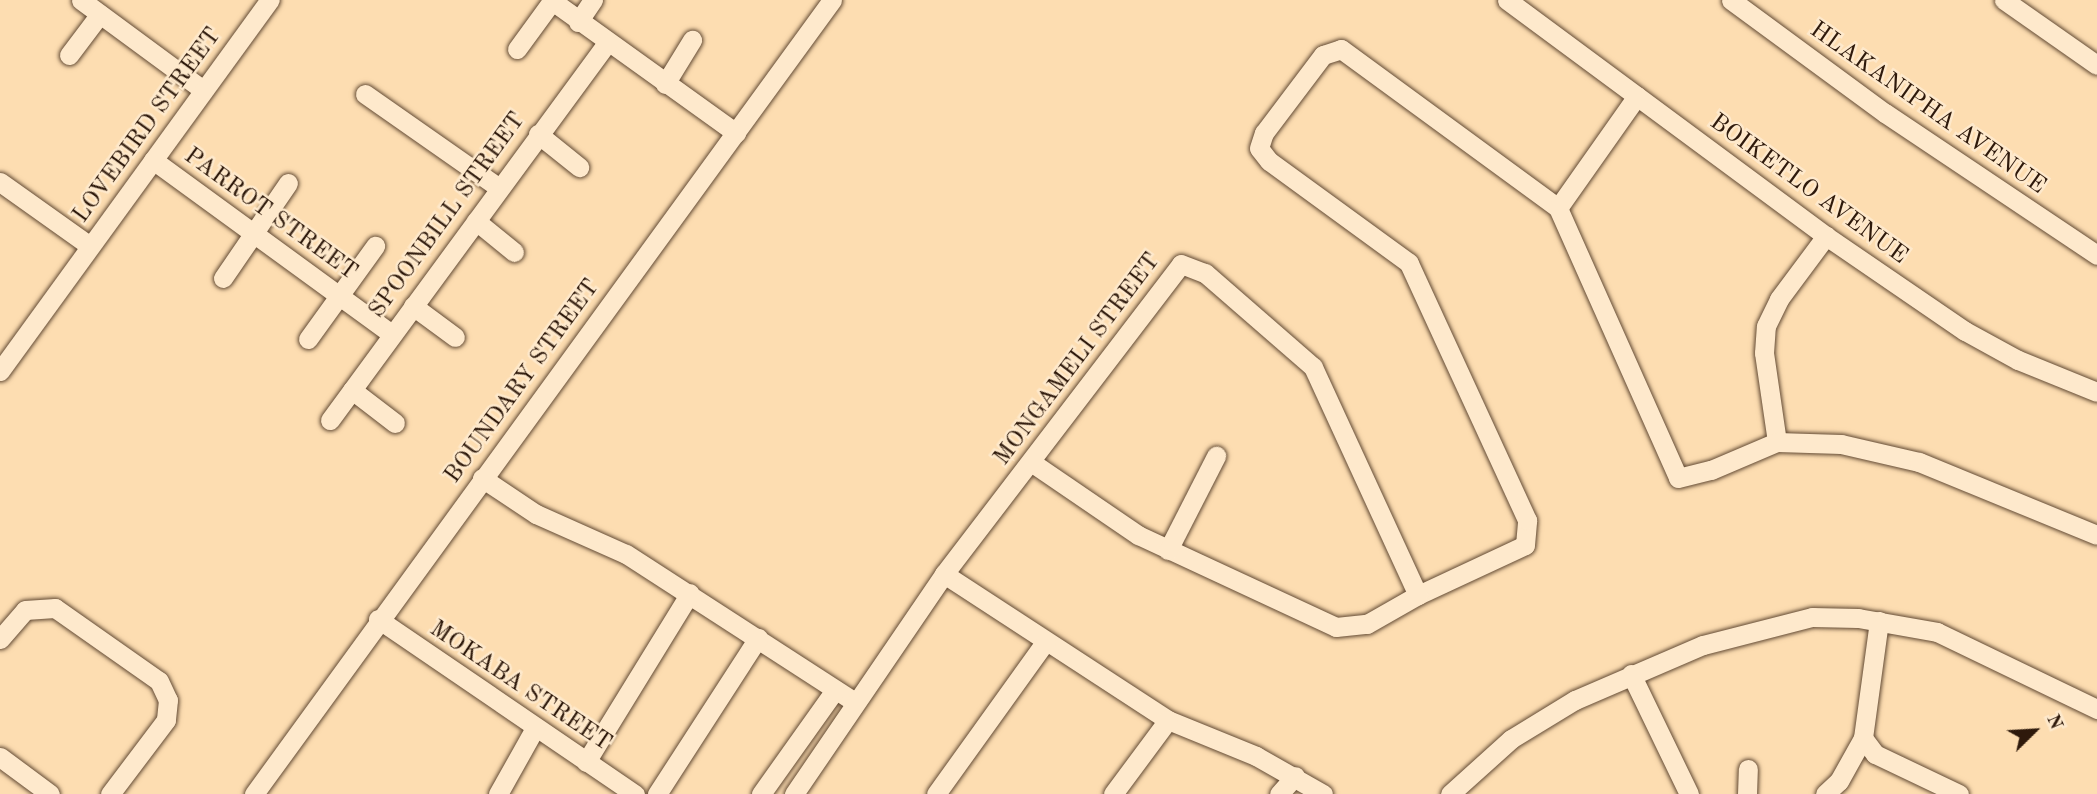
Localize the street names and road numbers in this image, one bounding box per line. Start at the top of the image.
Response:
street label: HLAKANIPHA AVENUE [1804,17,2050,201]
street label: LOVEBIRD STREET [68,23,228,229]
street label: SPOONBILL STREET [364,107,532,325]
street label: BOIKETLO AVENUE [1703,109,1913,271]
street label: PARROT STREET [178,142,362,288]
street label: MONGAMELI STREET [989,248,1167,472]
street label: BOUNDARY STREET [439,274,607,490]
street label: MOKABA STREET [423,615,617,759]

